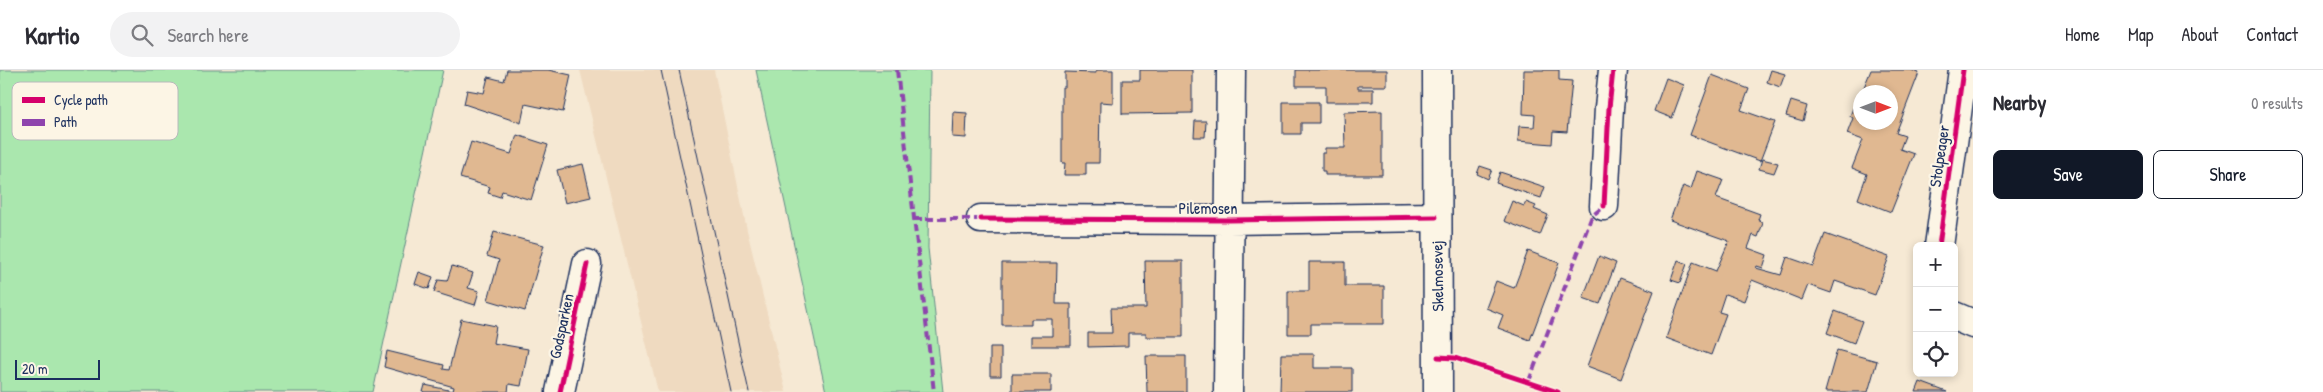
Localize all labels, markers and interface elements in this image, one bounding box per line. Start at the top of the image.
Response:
search box [110,12,460,57]
text: Kartio [25,19,80,51]
icon: search [128,21,156,49]
text: Search here [168,22,249,48]
text: Home [2065,22,2100,47]
text: Map [2128,22,2153,47]
text: About [2181,22,2218,47]
text: Contact [2246,22,2298,47]
legend [12,82,178,140]
north arrow [1853,85,1898,130]
text: Nearby [1993,88,2046,117]
text: Cycle path [54,90,108,110]
text: 0 results [2251,92,2303,114]
text: Path [54,112,77,131]
street label: Stolpeager [1924,123,1954,189]
button: Save [1993,150,2143,199]
button: Share [2153,150,2303,199]
street label: Pilemosen [1179,197,1238,219]
street label: Skelmosevej [1425,240,1449,312]
map controls [1913,242,1958,377]
button: + [1913,242,1958,287]
button: − [1913,287,1958,332]
street label: Godsparken [543,291,579,361]
button: locate [1913,332,1958,377]
scale bar [15,357,100,380]
text: 20 m [22,359,48,378]

